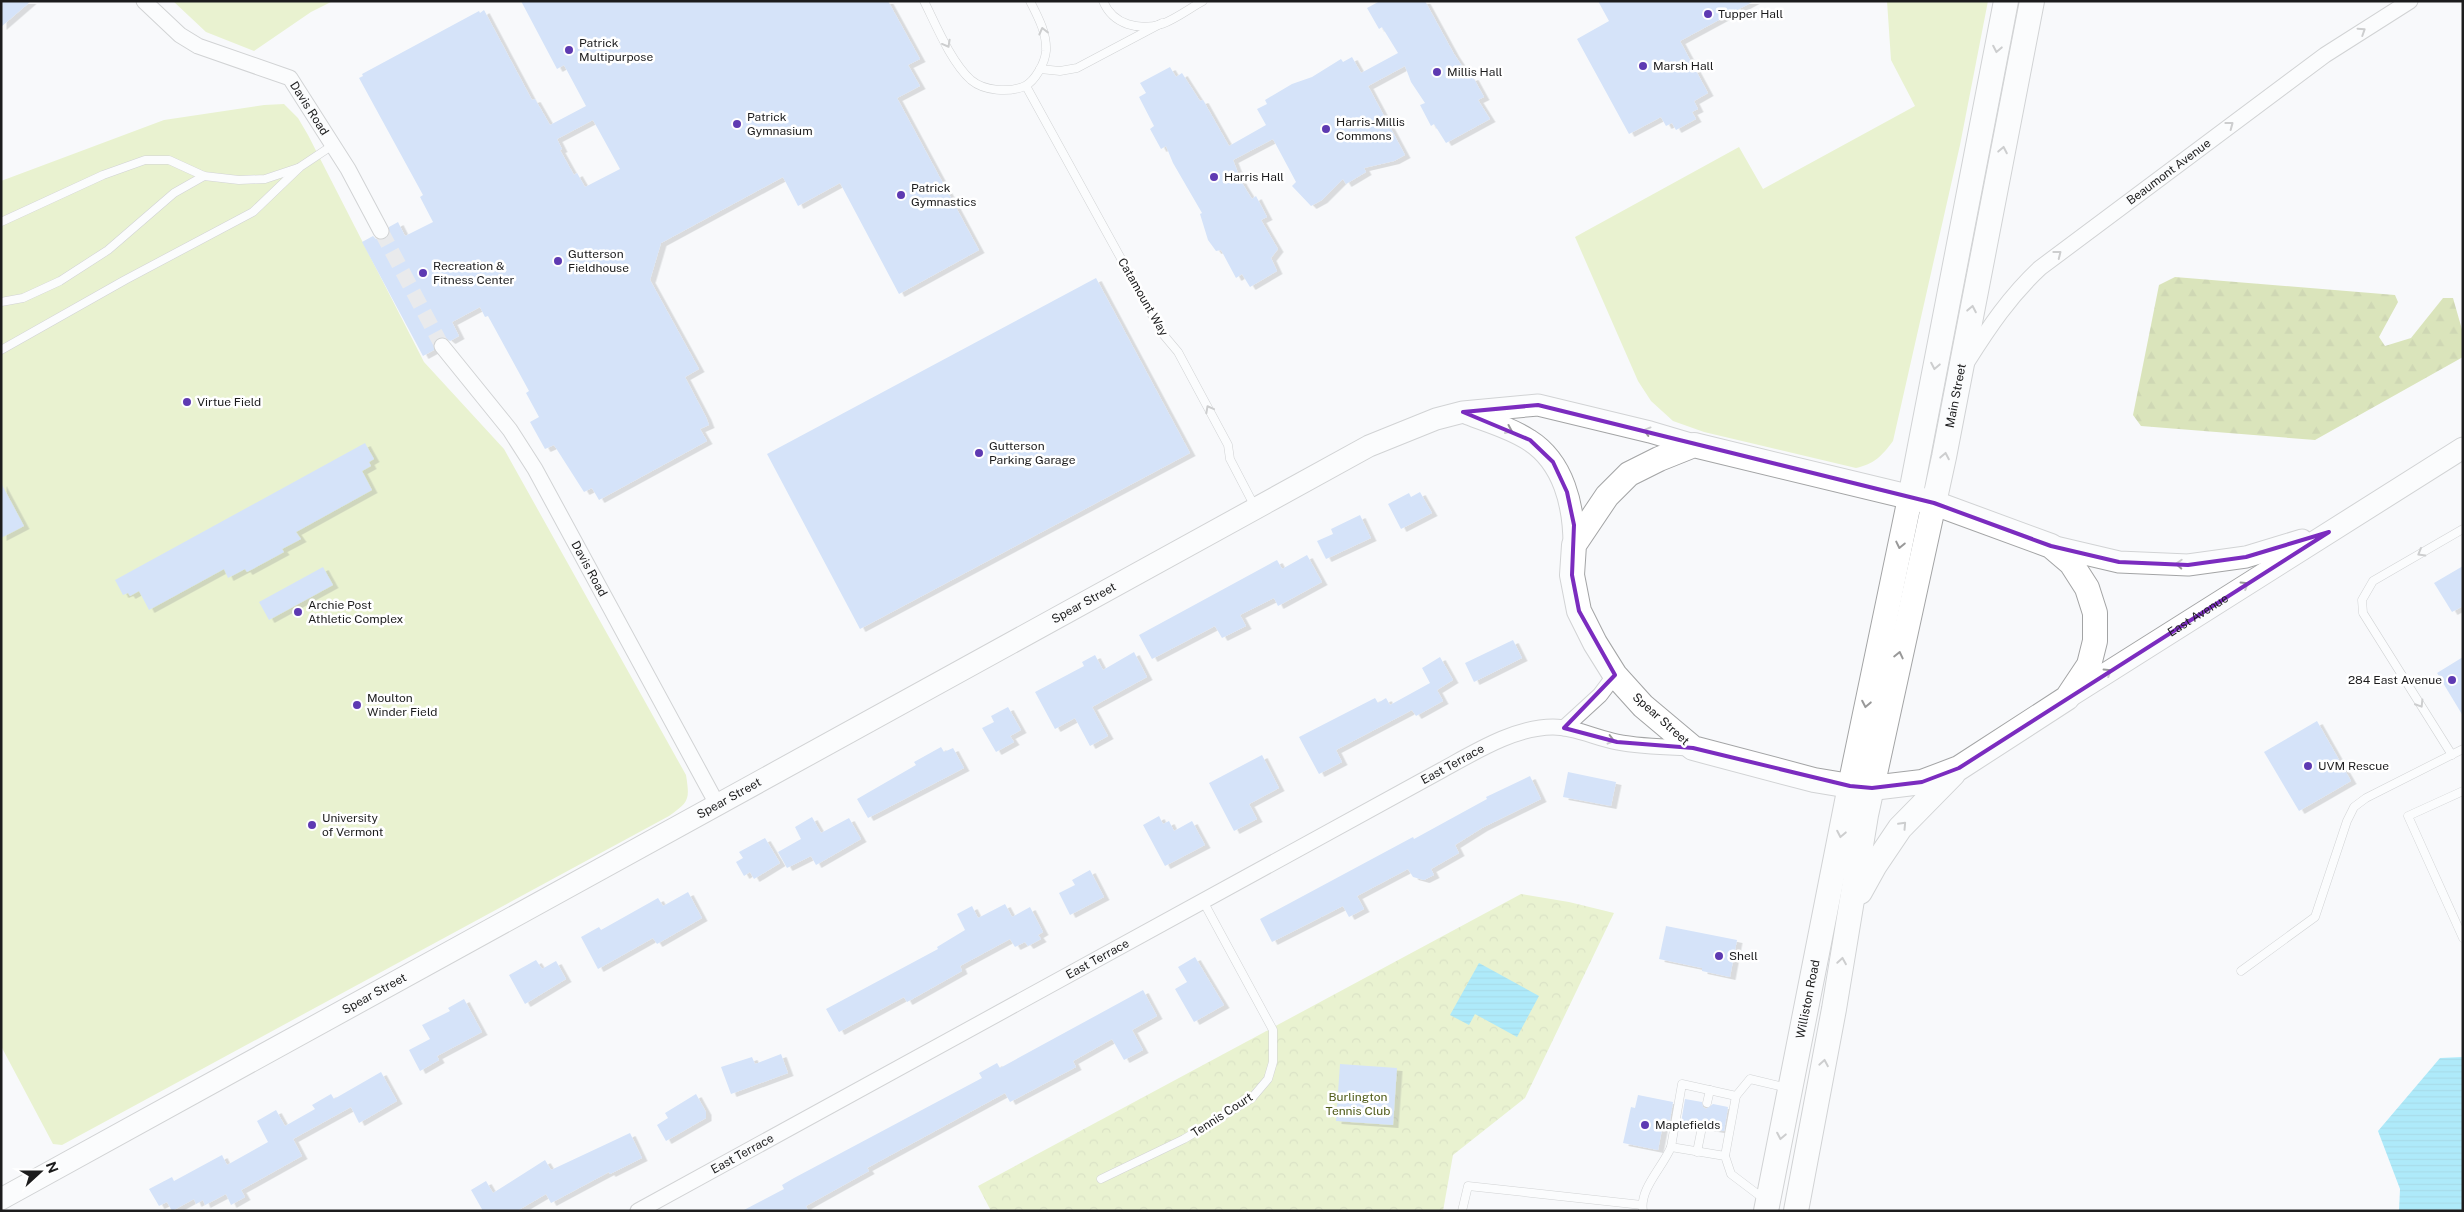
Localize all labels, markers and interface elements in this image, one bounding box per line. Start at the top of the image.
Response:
place label: Tupper Hall [1718,7,1783,21]
marker: Tupper Hall [1702,8,1714,20]
one-way arrow [1038,27,1049,36]
one-way arrow [2357,27,2366,37]
place label: Patrick Multipurpose [579,36,653,64]
one-way arrow [941,39,951,48]
marker: Patrick Multipurpose [563,44,575,56]
one-way arrow [1992,45,2003,54]
place label: Marsh Hall [1653,59,1714,73]
marker: Marsh Hall [1637,60,1649,72]
place label: Millis Hall [1447,65,1503,79]
marker: Millis Hall [1431,66,1443,78]
street label: Davis Road [287,79,332,138]
place label: Patrick Gymnasium [747,110,813,138]
place label: Harris-Millis Commons [1336,115,1405,143]
marker: Patrick Gymnasium [731,118,743,130]
marker: Harris-Millis Commons [1320,123,1332,135]
one-way arrow [2224,123,2233,131]
street label: Beaumont Avenue [2124,136,2214,208]
one-way arrow [1998,146,2008,154]
place label: Harris Hall [1224,170,1284,184]
marker: Harris Hall [1208,171,1220,183]
place label: Patrick Gymnastics [911,181,976,209]
marker: Patrick Gymnastics [895,189,907,201]
place label: Gutterson Fieldhouse [568,247,629,275]
one-way arrow [2052,251,2062,260]
marker: Gutterson Fieldhouse [552,255,564,267]
street label: Catamount Way [1115,255,1171,339]
place label: Recreation & Fitness Center [433,259,514,287]
marker: Recreation & Fitness Center [417,267,429,279]
one-way arrow [1967,305,1977,314]
one-way arrow [1931,362,1941,371]
street label: Main Street [1943,362,1969,429]
place label: Virtue Field [197,395,261,409]
marker: Virtue Field [181,396,193,408]
one-way arrow [1205,405,1215,414]
one-way arrow [1504,423,1513,434]
one-way arrow [1643,426,1652,437]
place label: Gutterson Parking Garage [989,439,1076,467]
marker: Gutterson Parking Garage [973,447,985,459]
one-way arrow [1939,451,1949,460]
street label: Davis Road [568,539,610,599]
one-way arrow [1895,541,1906,550]
one-way arrow [2417,547,2426,557]
one-way arrow [2175,559,2183,570]
street label: Spear Street [1049,579,1119,626]
one-way arrow [2240,581,2249,591]
street label: East Avenue [2165,591,2231,640]
place label: Archie Post Athletic Complex [308,598,404,626]
marker: Archie Post Athletic Complex [292,606,304,618]
one-way arrow [1893,651,1904,660]
one-way arrow [2103,668,2112,678]
place label: 284 East Avenue [2348,673,2442,687]
marker: 284 East Avenue [2446,674,2458,686]
street label: Spear Street [1630,690,1692,748]
place label: Moulton Winder Field [367,691,437,719]
marker: Moulton Winder Field [351,699,363,711]
one-way arrow [2414,699,2424,708]
one-way arrow [1861,700,1872,709]
one-way arrow [1607,735,1615,745]
street label: East Terrace [1419,741,1487,787]
place label: UVM Rescue [2318,759,2389,773]
marker: UVM Rescue [2302,760,2314,772]
street label: Spear Street [694,775,764,822]
place label: University of Vermont [322,811,384,839]
marker: University of Vermont [306,819,318,831]
one-way arrow [1897,822,1906,831]
one-way arrow [1836,829,1846,838]
street label: East Terrace [1063,936,1132,982]
place label: Shell [1729,949,1758,963]
marker: Shell [1713,950,1725,962]
one-way arrow [1836,957,1847,965]
street label: Williston Road [1793,958,1823,1040]
street label: Spear Street [340,970,409,1017]
one-way arrow [1819,1059,1829,1067]
street label: Tennis Court [1189,1090,1255,1140]
park label: Burlington Tennis Club [1326,1090,1390,1118]
place label: Maplefields [1655,1118,1720,1132]
marker: Maplefields [1639,1119,1651,1131]
street label: East Terrace [708,1131,776,1177]
one-way arrow [1776,1132,1787,1141]
north arrow [15,1147,65,1197]
text: N [43,1159,62,1175]

